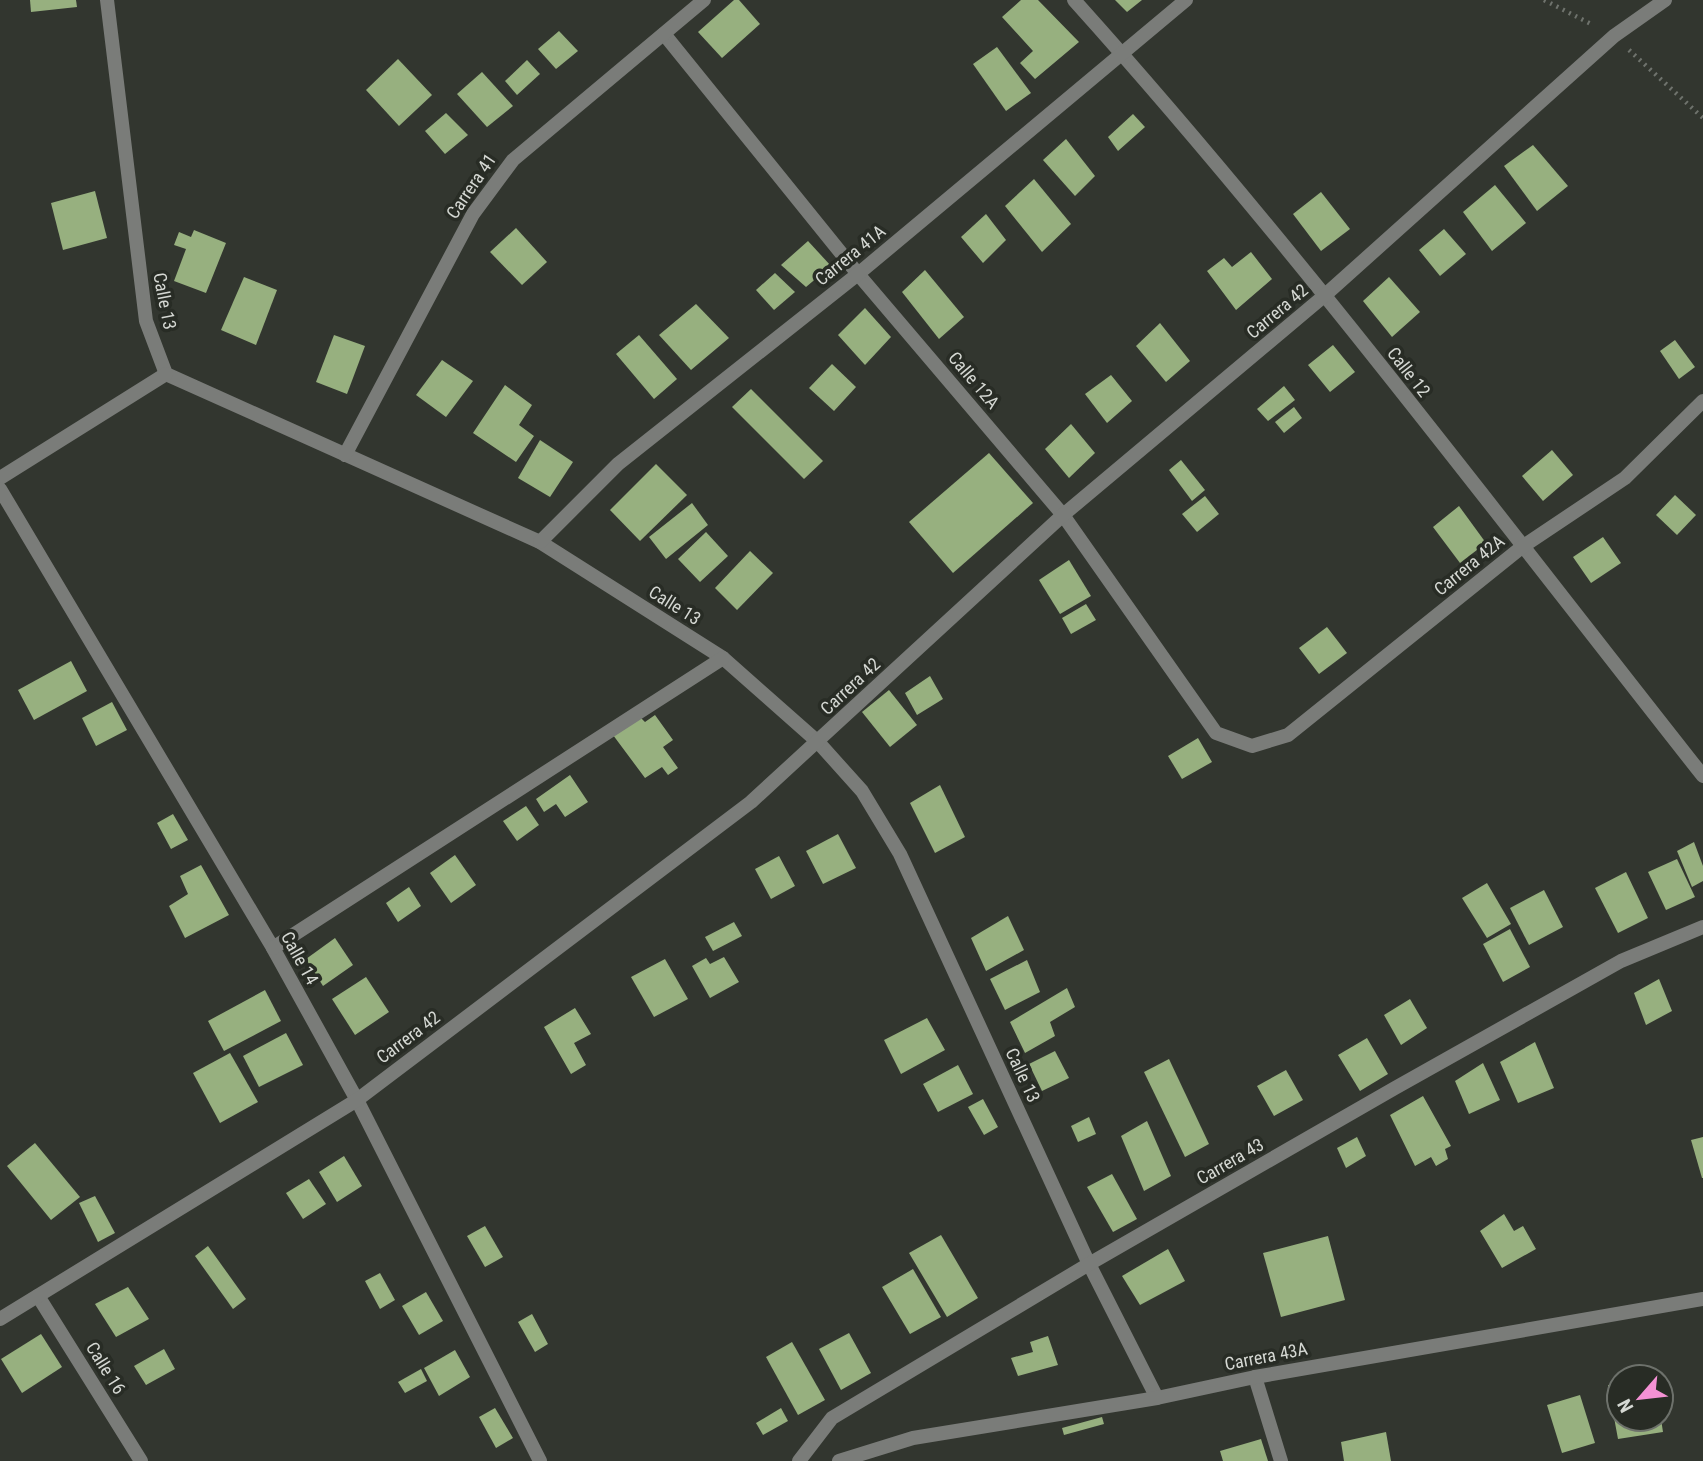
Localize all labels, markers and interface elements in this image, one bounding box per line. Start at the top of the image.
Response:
street label: Carrera 41 [442,150,500,222]
street label: Carrera 41A [811,220,890,290]
street label: Calle 13 [149,271,181,331]
street label: Carrera 42 [1242,279,1312,343]
street label: Calle 12 [1383,343,1435,401]
street label: Calle 12A [944,347,1004,413]
street label: Carrera 42A [1430,530,1509,600]
street label: Calle 13 [645,581,705,629]
street label: Carrera 42 [816,653,884,719]
street label: Calle 14 [277,928,323,988]
street label: Carrera 42 [372,1006,444,1068]
street label: Calle 13 [1001,1045,1045,1105]
street label: Carrera 43 [1193,1133,1267,1189]
street label: Calle 16 [82,1338,130,1398]
street label: Carrera 43A [1223,1338,1310,1374]
north arrow [1605,1363,1675,1433]
text: N [1613,1395,1638,1416]

